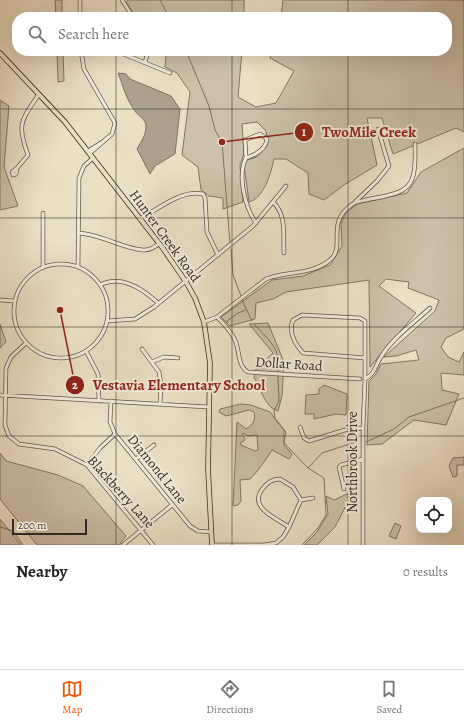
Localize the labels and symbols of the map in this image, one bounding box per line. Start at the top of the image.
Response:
callout: TwoMile Creek [294,119,424,146]
text: TwoMile Creek [322,122,416,142]
text: 1 [302,124,307,140]
street label: Hunter Creek Road [125,186,205,286]
street label: Dollar Road [255,352,324,376]
callout: Vestavia Elementary School [65,372,273,399]
text: Vestavia Elementary School [92,375,265,395]
text: 2 [72,377,78,393]
street label: Northbrook Drive [343,411,362,513]
street label: Diamond Lane [123,430,191,508]
street label: Blackberry Lane [83,451,159,533]
scale bar [12,517,87,536]

